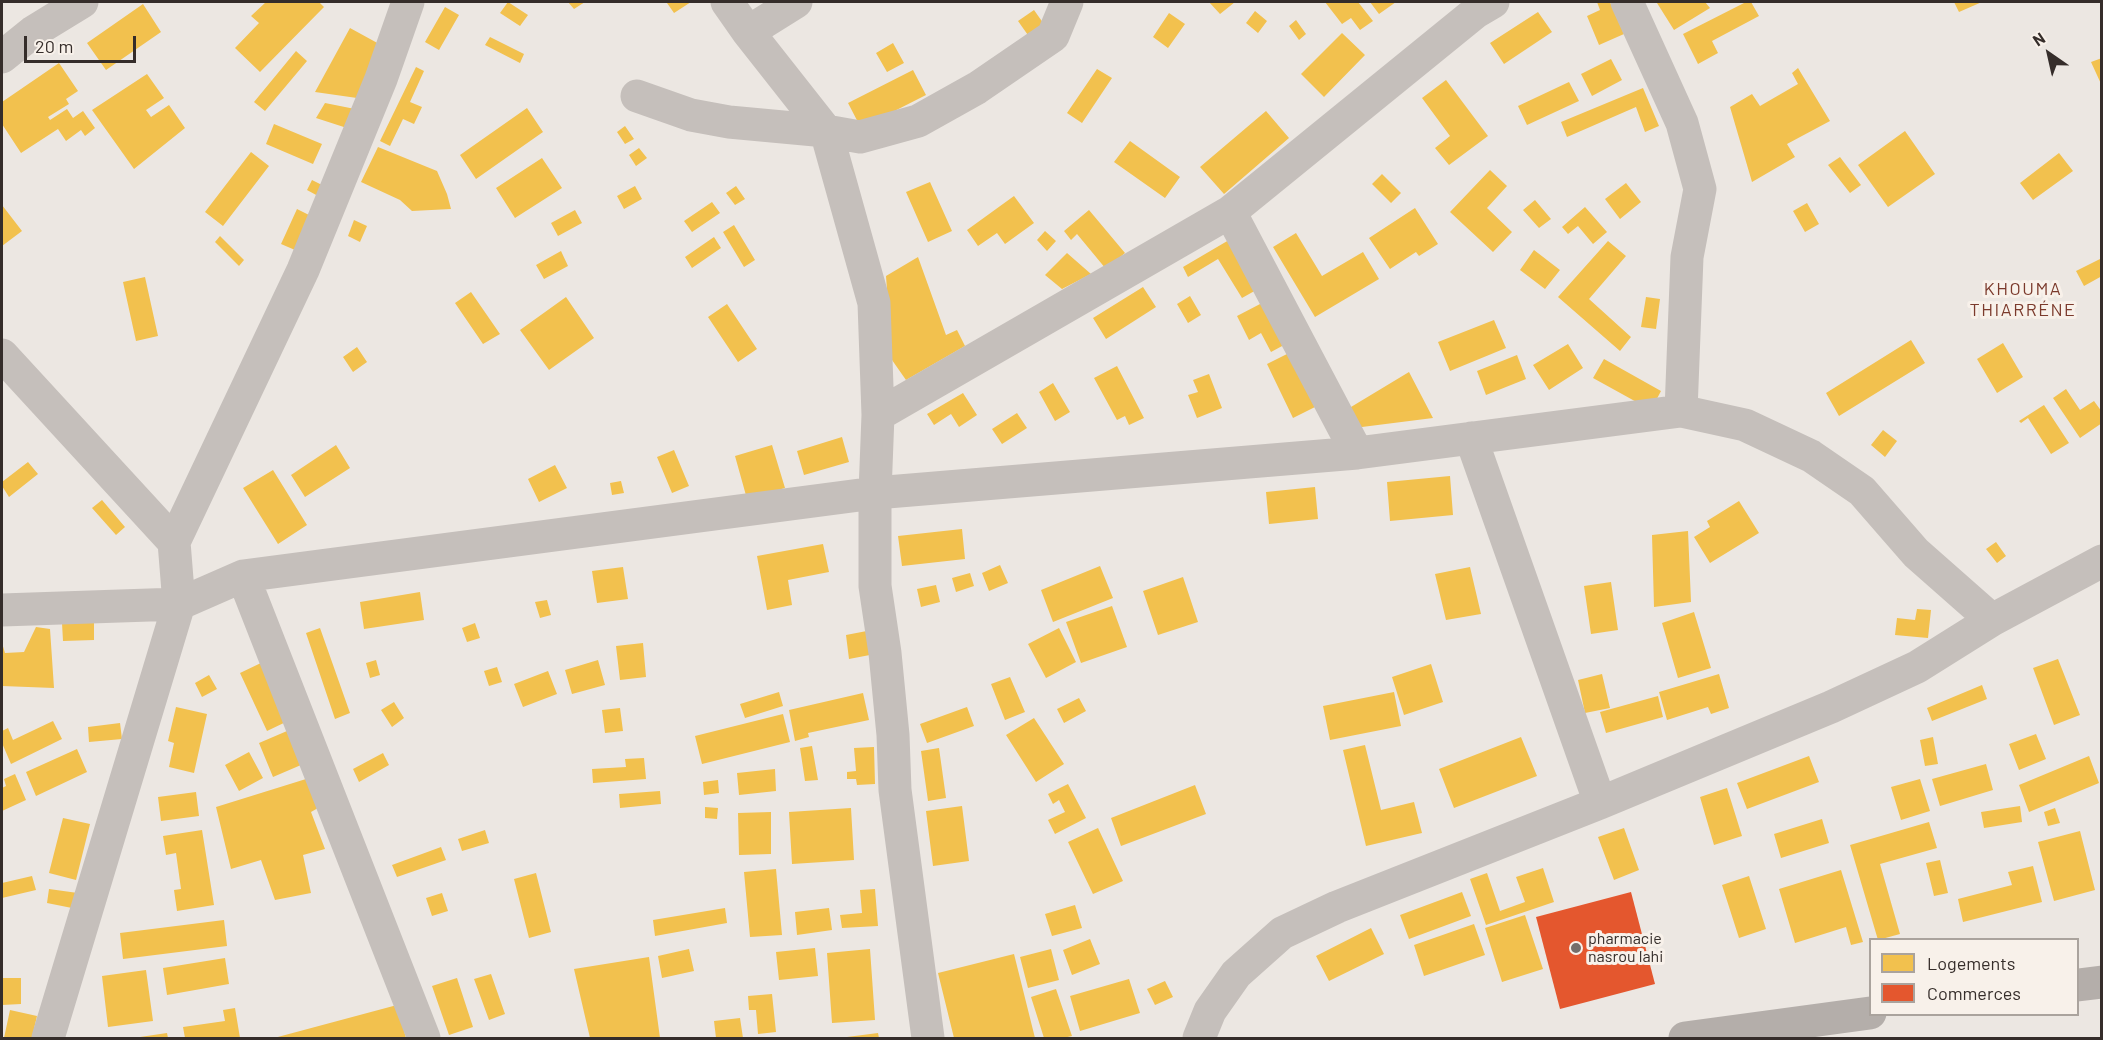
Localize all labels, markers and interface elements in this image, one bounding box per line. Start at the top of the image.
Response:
scale bar [27,24,140,62]
north arrow [2019,24,2079,84]
text: N [2029,28,2048,50]
text: 20 m [35,35,73,57]
district label: KHOUMA THIARRÉNE [1970,278,2076,320]
place label: pharmacie nasrou lahi [1588,929,1663,967]
legend [1869,938,2079,1016]
marker: pharmacie nasrou lahi [1569,941,1583,955]
text: Logements [1927,952,2016,974]
text: Commerces [1927,982,2021,1004]

